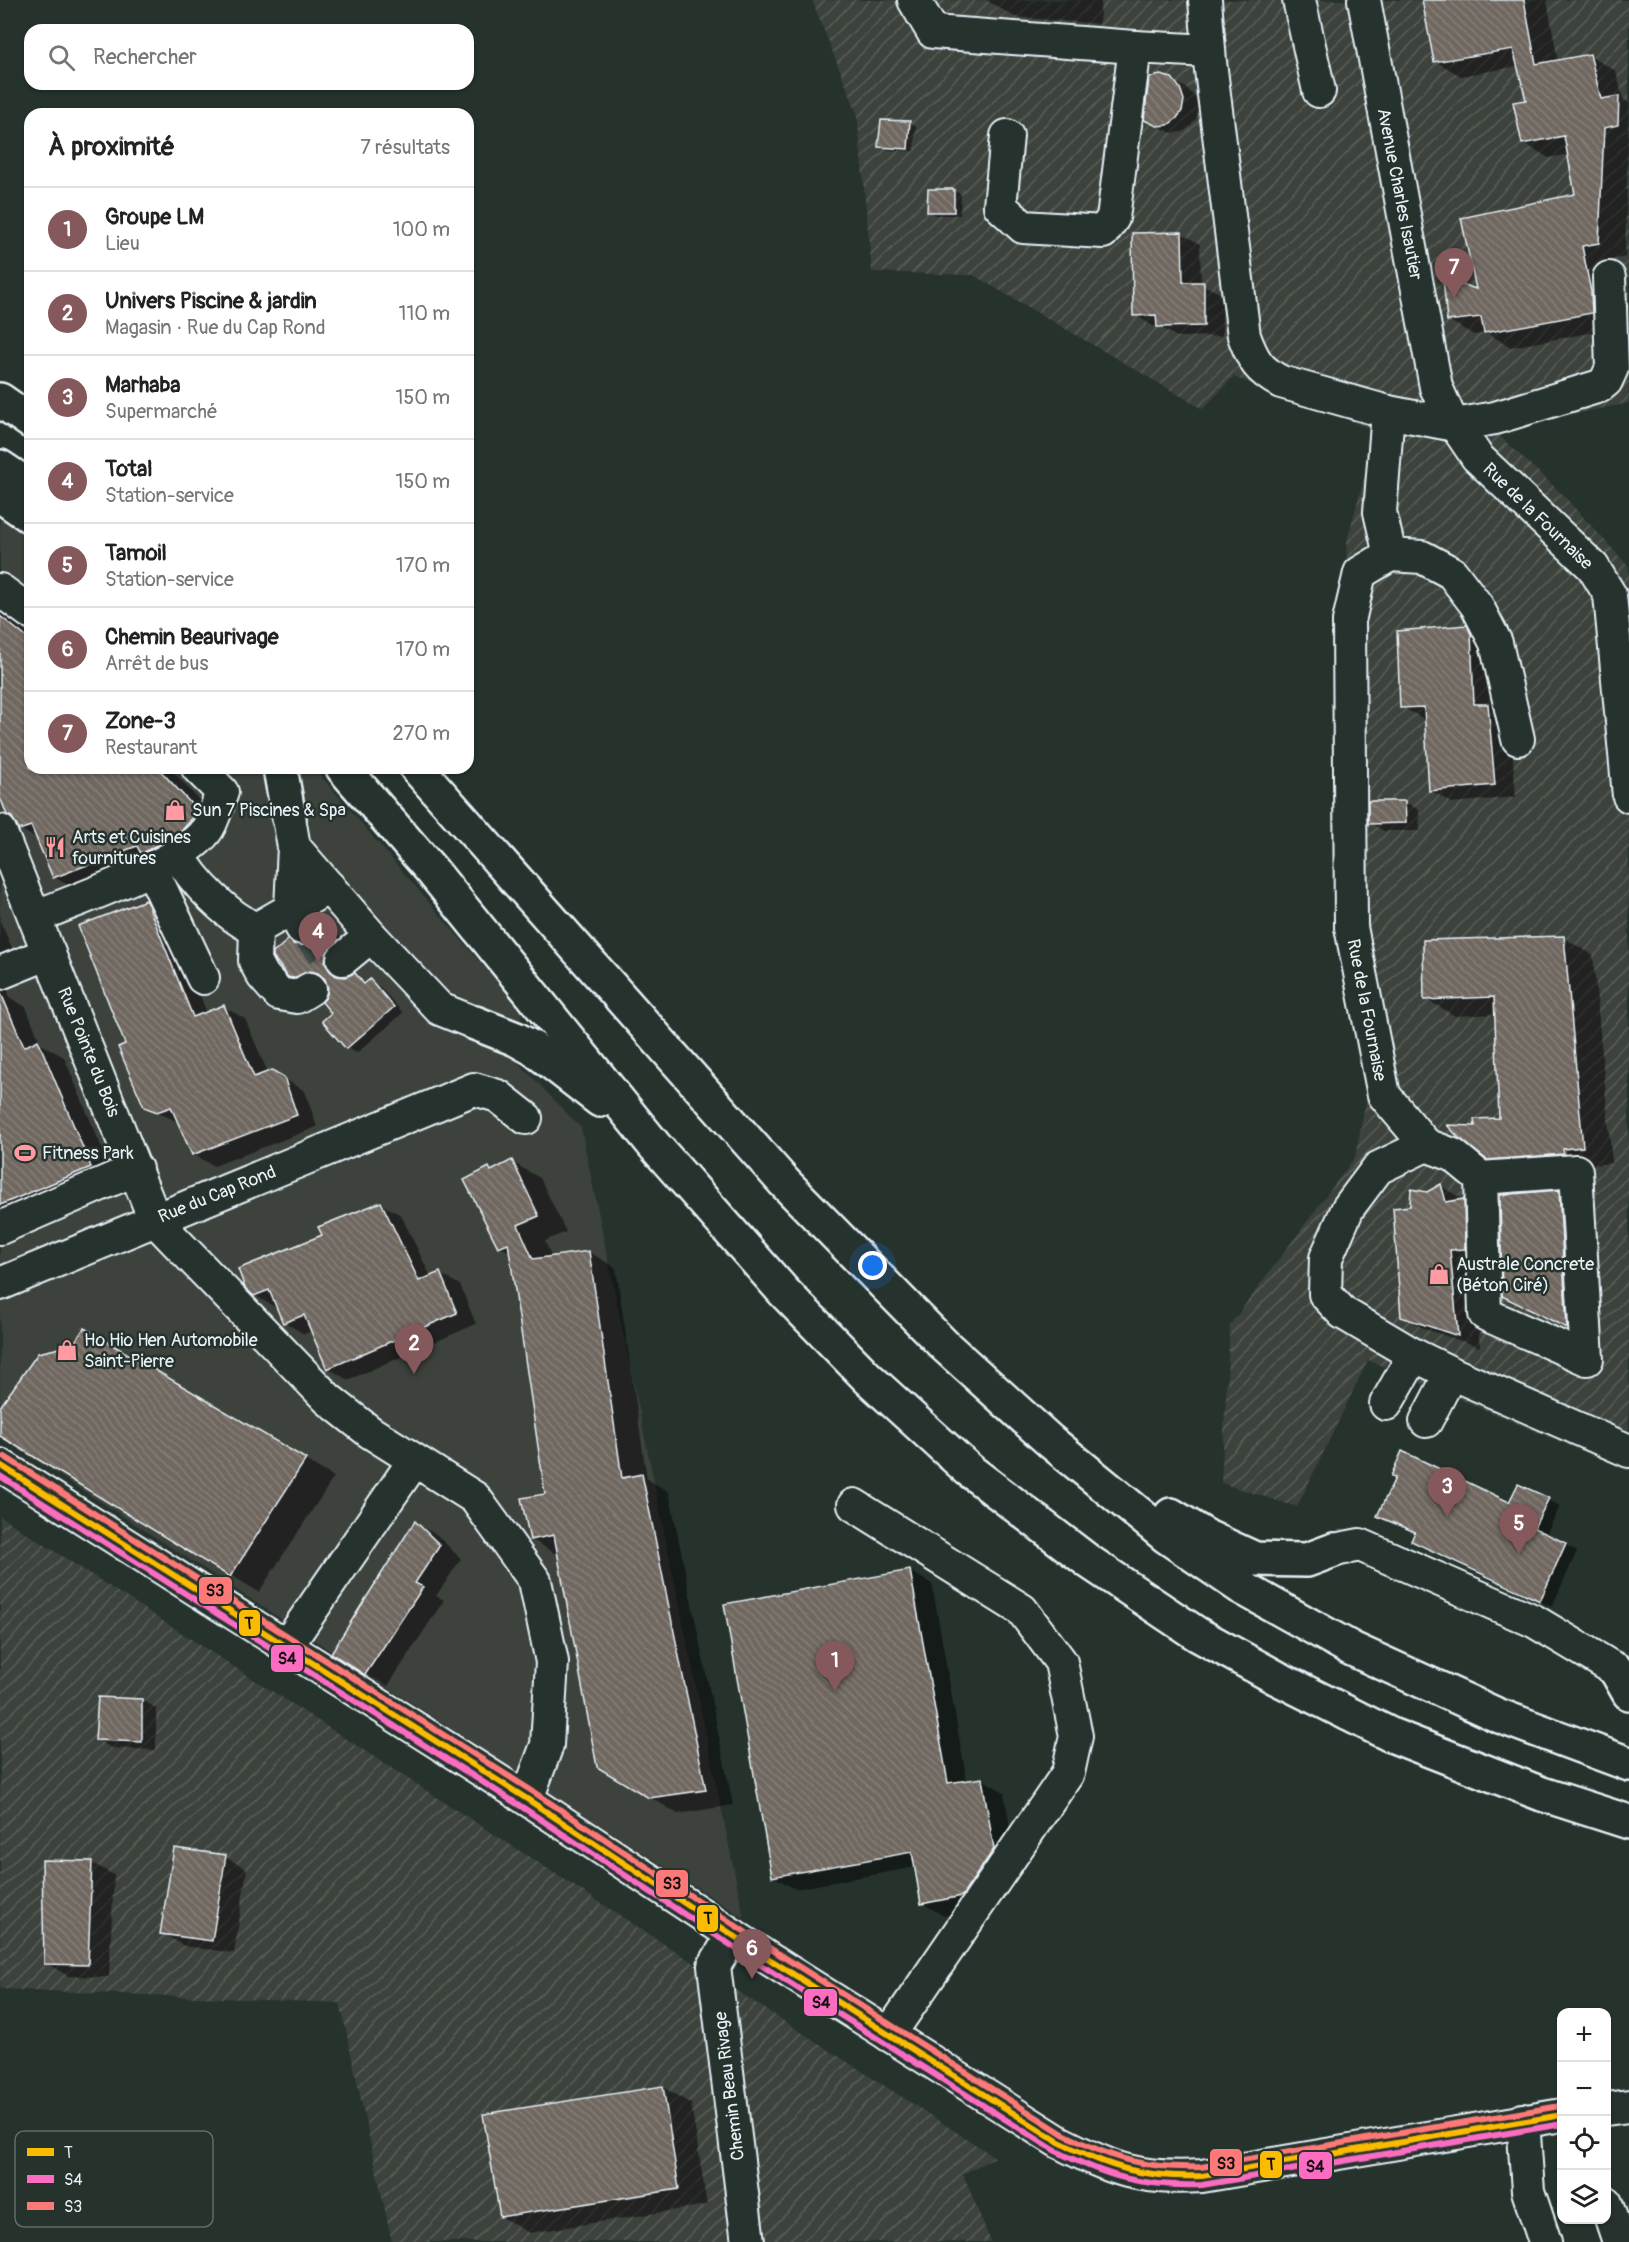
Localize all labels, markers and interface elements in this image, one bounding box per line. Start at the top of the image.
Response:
search box [24,24,474,90]
icon: search [45,41,78,74]
text: Rechercher [93,43,197,71]
street label: Avenue Charles Isautier [1372,106,1428,283]
text: À proximité [48,131,175,163]
text: 7 résultats [360,135,450,160]
text: Groupe LM [105,203,204,231]
text: 1 [64,217,71,242]
text: 100 m [393,217,450,242]
text: Lieu [105,231,140,256]
pin: 7 [1434,248,1474,298]
text: Univers Piscine & jardin [105,287,317,315]
text: 2 [62,301,73,326]
text: 110 m [399,301,450,326]
text: Magasin · Rue du Cap Rond [105,315,326,340]
text: Marhaba [105,371,181,399]
text: 3 [62,385,73,410]
text: 150 m [396,385,450,410]
text: Supermarché [105,399,218,424]
text: Total [105,455,152,483]
street label: Rue de la Fournaise [1478,458,1598,575]
text: 4 [62,469,73,494]
text: 150 m [396,469,450,494]
text: Station-service [105,483,234,508]
text: Tamoil [105,539,167,567]
text: 5 [62,553,73,578]
text: 170 m [396,553,450,578]
text: Station-service [105,567,234,592]
text: Chemin Beaurivage [105,623,279,651]
text: 6 [62,637,73,662]
text: 170 m [396,637,450,662]
text: Arrêt de bus [105,651,208,676]
text: Zone-3 [105,707,176,735]
text: 7 [62,721,73,746]
text: 270 m [392,721,450,746]
text: Restaurant [105,735,197,760]
shop icon: Sun 7 Piscines & Spa [163,798,187,822]
place label: Sun 7 Piscines & Spa [192,799,346,822]
place label: Arts et Cuisines fournitures [72,826,191,870]
restaurant icon: Arts et Cuisines fournitures [43,835,67,859]
pin: 4 [298,912,338,962]
street label: Rue de la Fournaise [1341,937,1392,1083]
street label: Rue Pointe du Bois [52,984,125,1120]
sports icon: Fitness Park [13,1141,37,1165]
place label: Fitness Park [42,1142,134,1165]
street label: Rue du Cap Rond [155,1160,279,1229]
your location [858,1251,887,1280]
place label: Australe Concrete (Béton Ciré) [1456,1253,1594,1297]
shop icon: Australe Concrete (Béton Ciré) [1427,1262,1451,1286]
pin: 2 [394,1324,434,1374]
place label: Ho Hio Hen Automobile Saint-Pierre [84,1329,258,1373]
shop icon: Ho Hio Hen Automobile Saint-Pierre [55,1338,79,1362]
pin: 3 [1428,1468,1466,1517]
pin: 5 [1500,1504,1538,1554]
line badge: S3 [198,1576,233,1605]
text: S3 [206,1581,224,1601]
line badge: T [238,1609,261,1637]
text: T [244,1614,254,1634]
pin: 1 [816,1642,854,1691]
line badge: S4 [270,1644,304,1673]
text: S4 [278,1649,297,1669]
line badge: S3 [655,1869,689,1898]
text: S3 [663,1874,681,1894]
line badge: T [696,1904,719,1933]
text: T [703,1909,713,1929]
pin: 6 [732,1930,771,1979]
line badge: S4 [803,1988,838,2017]
text: S4 [812,1993,831,2013]
map controls [1557,2008,1611,2224]
button: + [1557,2008,1611,2062]
street label: Chemin Beau Rivage [709,2010,750,2162]
button: − [1557,2062,1611,2116]
button: locate [1557,2116,1611,2170]
legend [15,2131,213,2227]
text: T [64,2143,73,2163]
line badge: S3 [1209,2148,1243,2177]
line badge: T [1259,2150,1283,2179]
line badge: S4 [1298,2151,1333,2180]
text: S3 [1217,2154,1235,2174]
text: T [1266,2155,1276,2175]
text: S4 [1306,2157,1325,2177]
text: S4 [64,2170,83,2190]
button: layers [1557,2170,1611,2224]
text: S3 [64,2197,82,2217]

